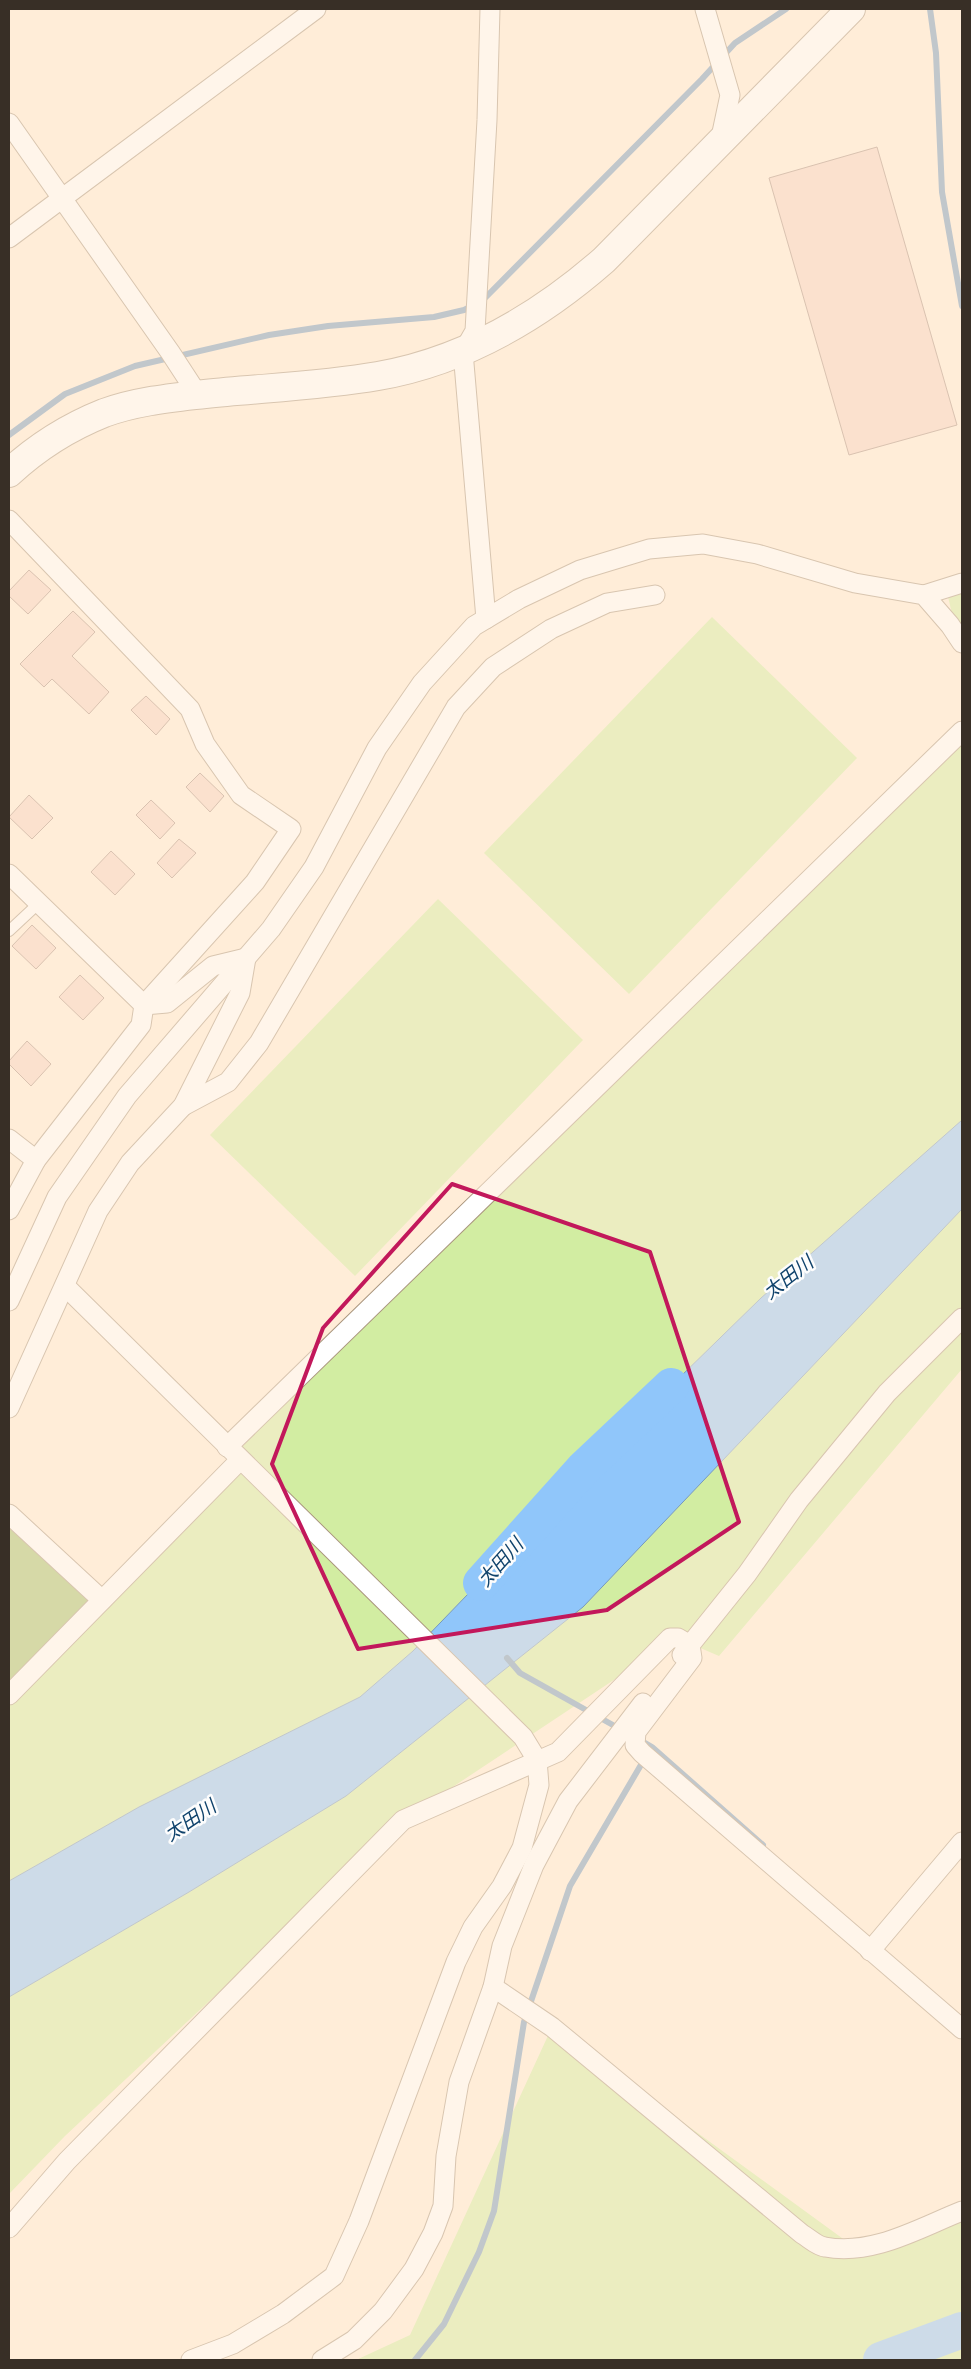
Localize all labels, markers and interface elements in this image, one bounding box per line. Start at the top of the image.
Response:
water label: 太田川 [759,1250,819,1303]
water label: 太田川 [473,1533,529,1591]
water label: 太田川 [161,1795,221,1845]

